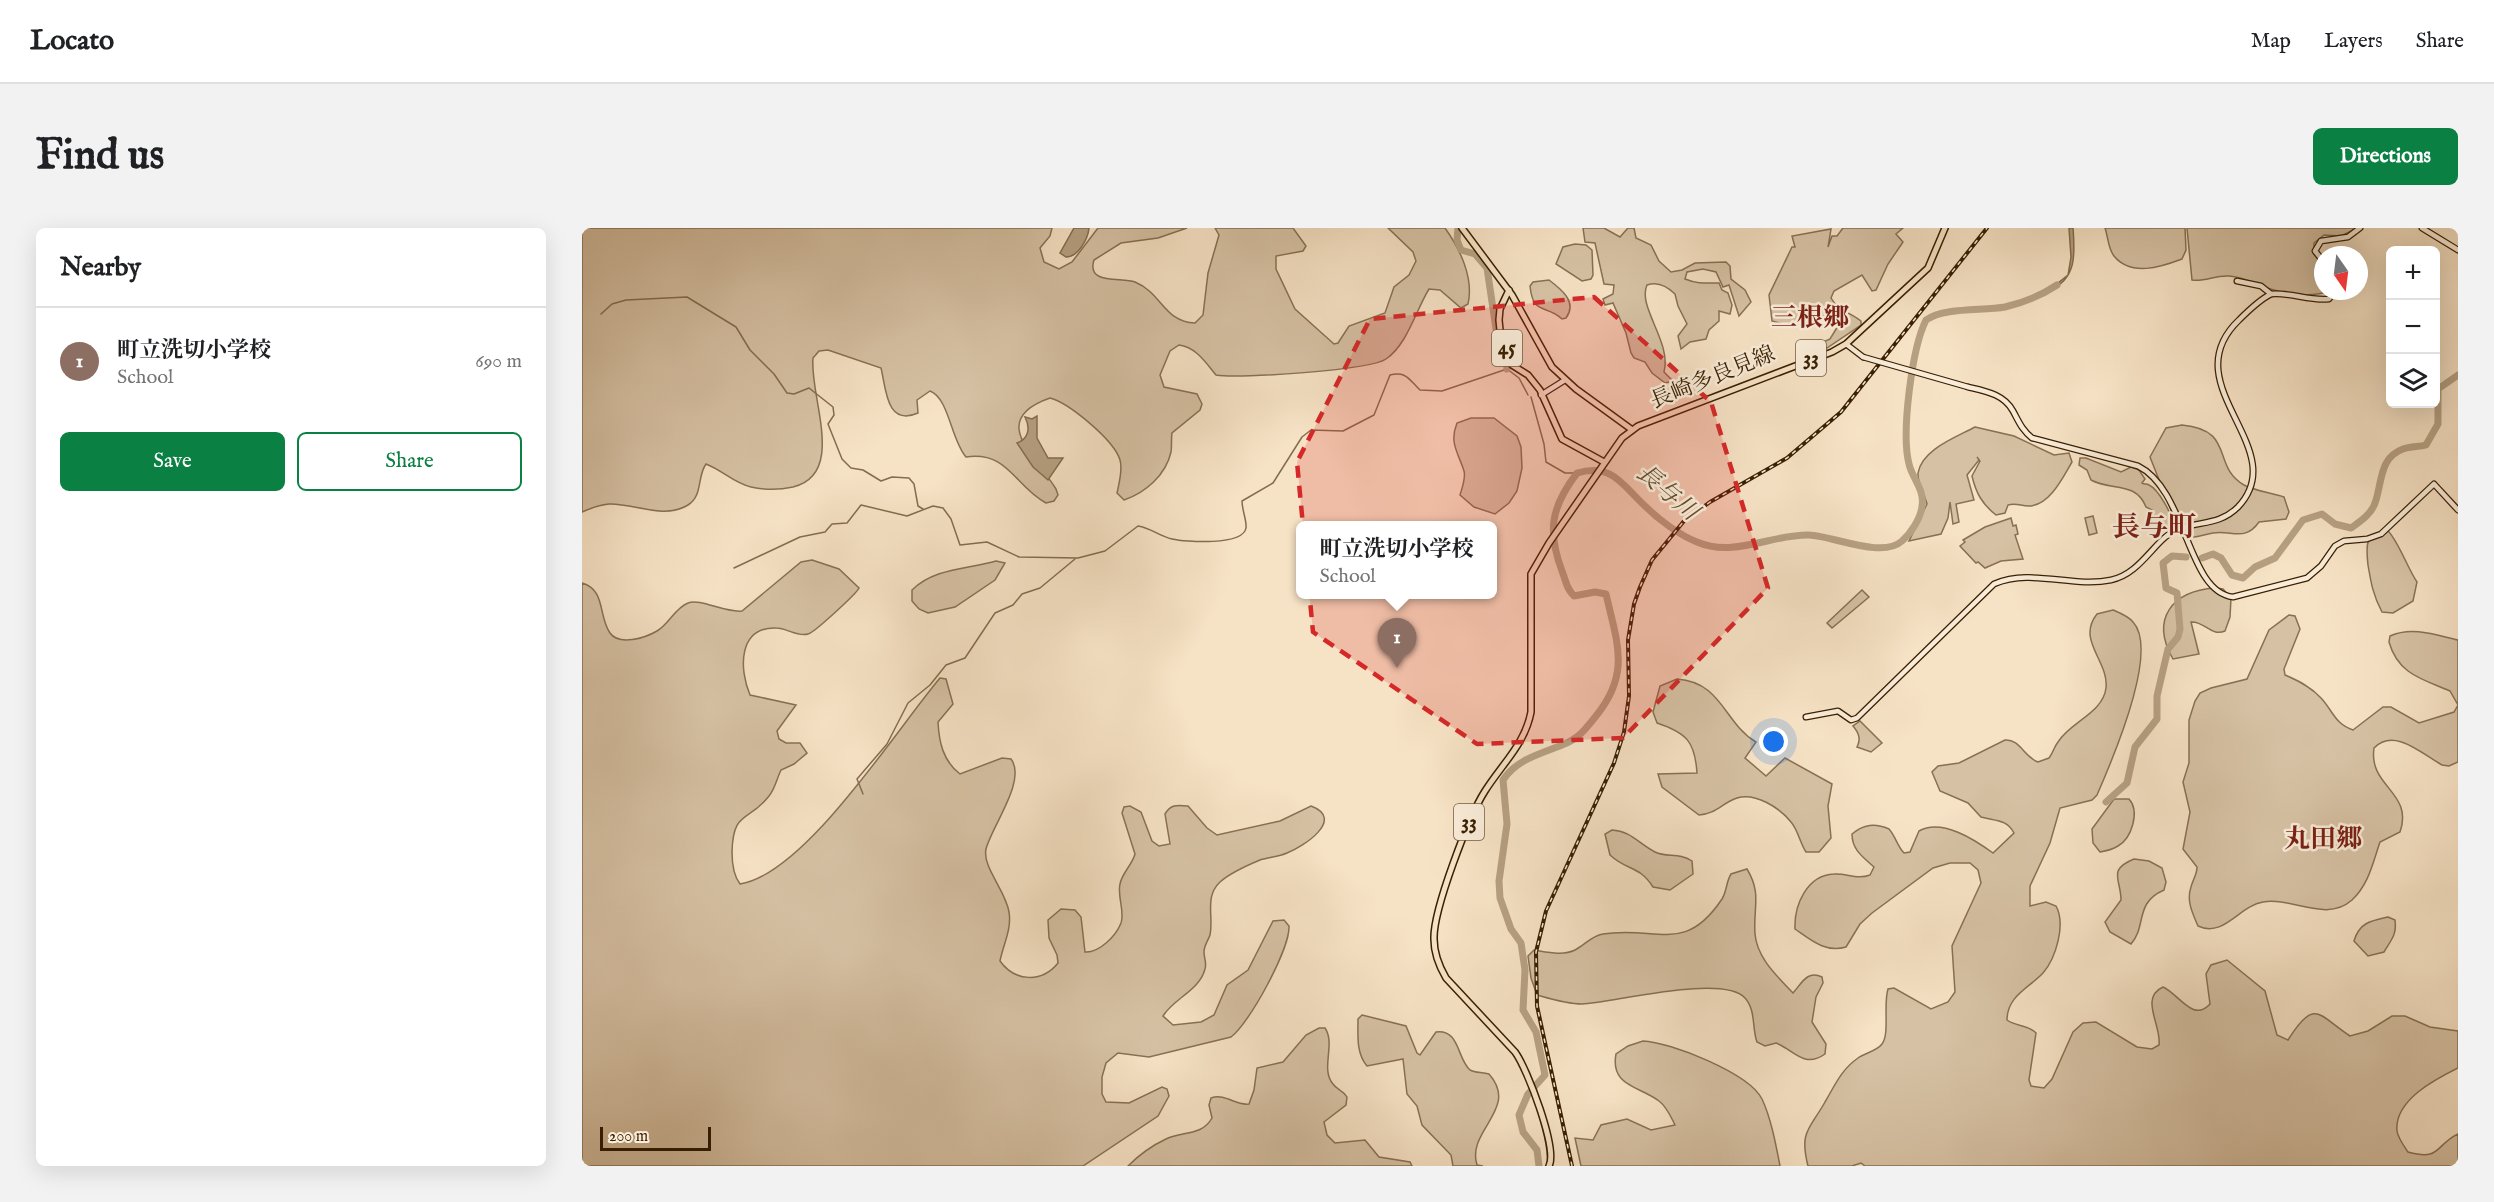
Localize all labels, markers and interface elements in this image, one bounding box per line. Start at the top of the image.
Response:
text: Locato [30,24,114,59]
text: Map [2251,28,2291,55]
text: Layers [2324,28,2383,55]
text: Share [2416,28,2464,55]
button: Directions [2313,128,2458,185]
text: Find us [36,130,164,183]
north arrow [2314,246,2368,300]
map controls [2386,246,2440,408]
button: + [2386,246,2440,300]
text: Nearby [60,251,141,284]
button: − [2386,300,2440,354]
district label: 三根郷 [1771,302,1850,335]
road number: 45 [1492,330,1522,366]
text: 町立洗切小学校 [117,337,271,365]
street label: 長崎多良見線 [1647,340,1779,416]
road number: 33 [1796,340,1826,376]
text: 1 [76,349,83,374]
text: 690 m [475,349,522,374]
button: layers [2386,354,2440,408]
text: School [117,365,173,390]
button: Save [60,432,285,491]
button: Share [297,432,522,491]
water label: 長与川 [1629,458,1707,530]
district label: 長与町 [2112,511,2196,546]
popup [1296,521,1497,599]
text: 町立洗切小学校 [1319,536,1474,564]
text: School [1319,564,1376,589]
pin: 1 [1378,618,1416,668]
your location [1759,727,1788,756]
road number: 33 [1454,804,1484,840]
district label: 丸田郷 [2284,823,2363,856]
scale bar [600,1124,711,1152]
text: 200 m [609,1127,648,1147]

